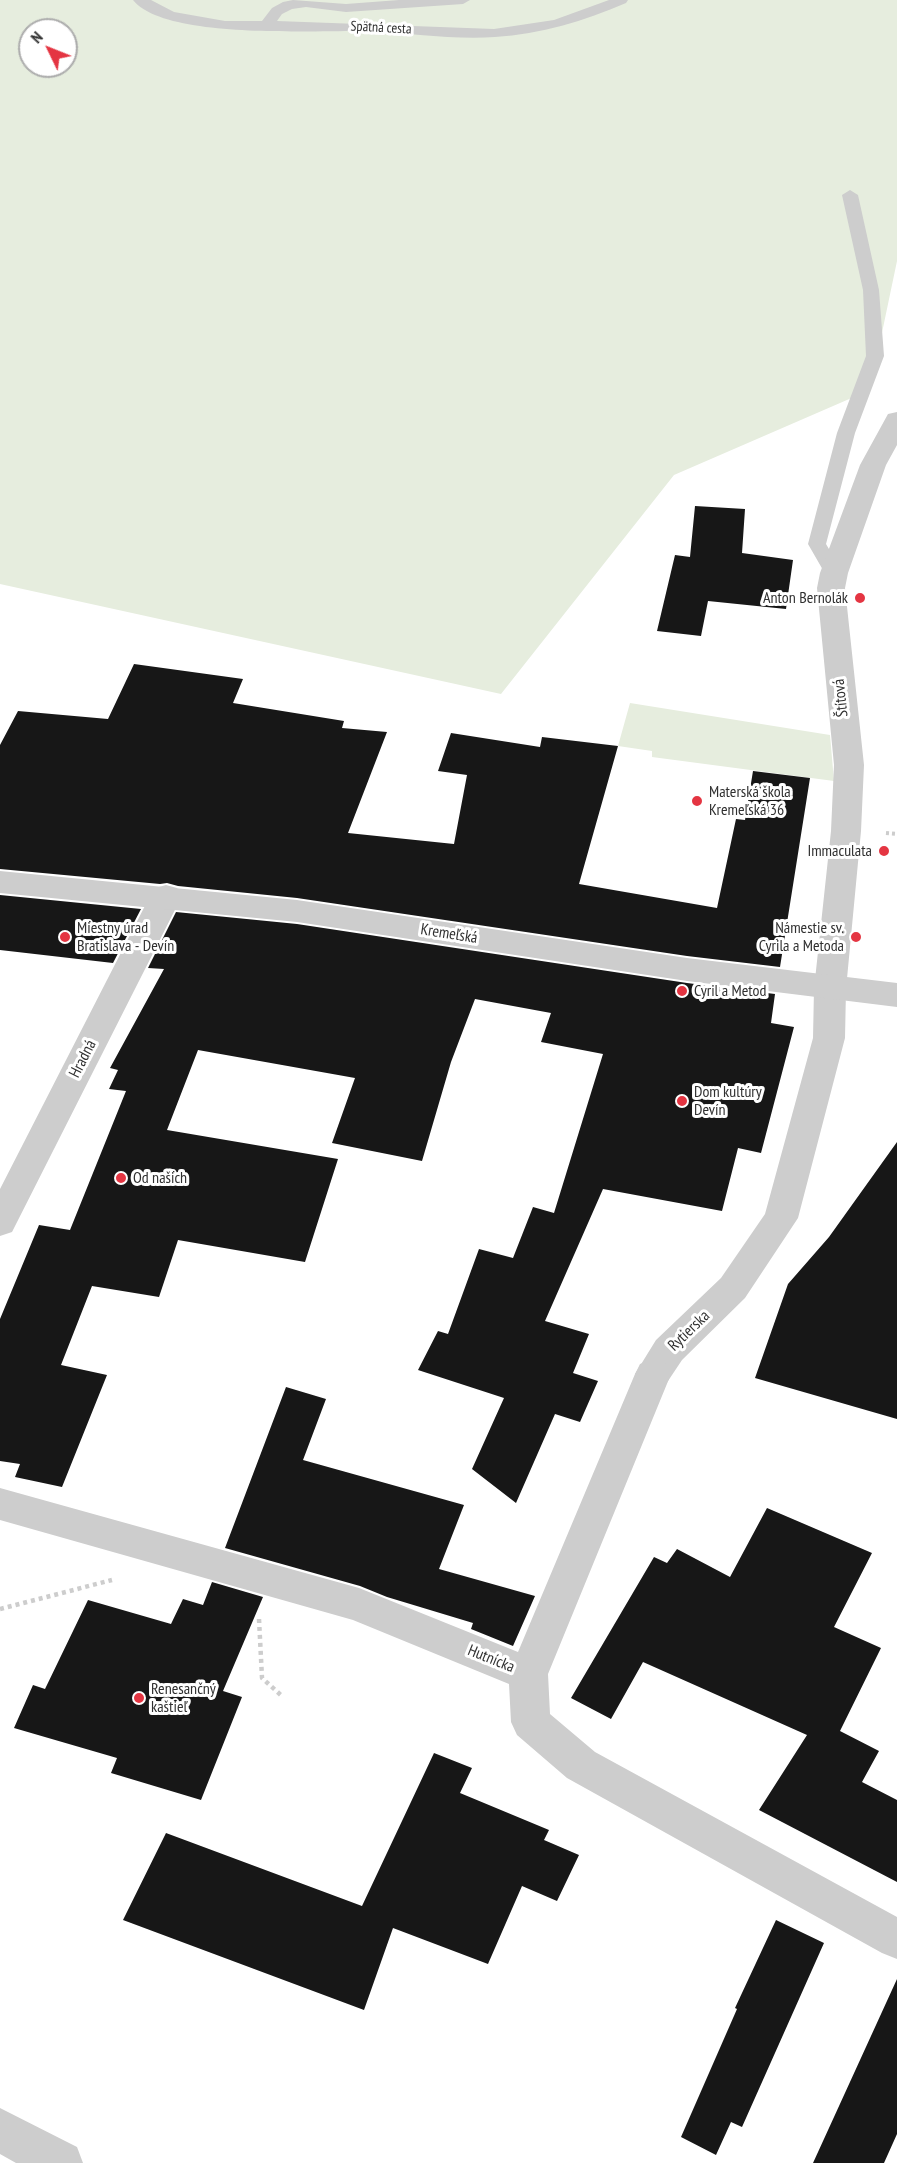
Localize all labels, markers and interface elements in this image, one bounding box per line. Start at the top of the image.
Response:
north arrow [18,18,78,78]
street label: Spätná cesta [350,18,412,38]
text: N [26,27,47,47]
place label: Anton Bernolák [763,588,848,608]
marker: Anton Bernolák [853,591,867,605]
street label: Štítová [829,678,853,718]
place label: Materská škola Kremeľská 36 [709,782,791,820]
marker: Materská škola Kremeľská 36 [690,794,704,808]
place label: Immaculata [807,841,872,861]
marker: Immaculata [877,844,891,858]
place label: Miestny úrad Bratislava - Devín [77,918,174,956]
place label: Námestie sv. Cyrila a Metoda [759,918,844,956]
street label: Kremeľská [419,920,479,948]
marker: Miestny úrad Bratislava - Devín [58,930,72,944]
marker: Námestie sv. Cyrila a Metoda [849,930,863,944]
place label: Cyril a Metod [694,981,766,1001]
marker: Cyril a Metod [675,984,689,998]
street label: Hradná [65,1037,101,1081]
place label: Dom kultúry Devín [694,1082,762,1120]
marker: Dom kultúry Devín [675,1094,689,1108]
place label: Od našich [133,1168,187,1188]
marker: Od našich [114,1171,128,1185]
street label: Rytierska [664,1307,714,1355]
street label: Hutnícka [465,1641,517,1677]
place label: Renesančný kaštieľ [151,1679,216,1717]
marker: Renesančný kaštieľ [132,1691,146,1705]

